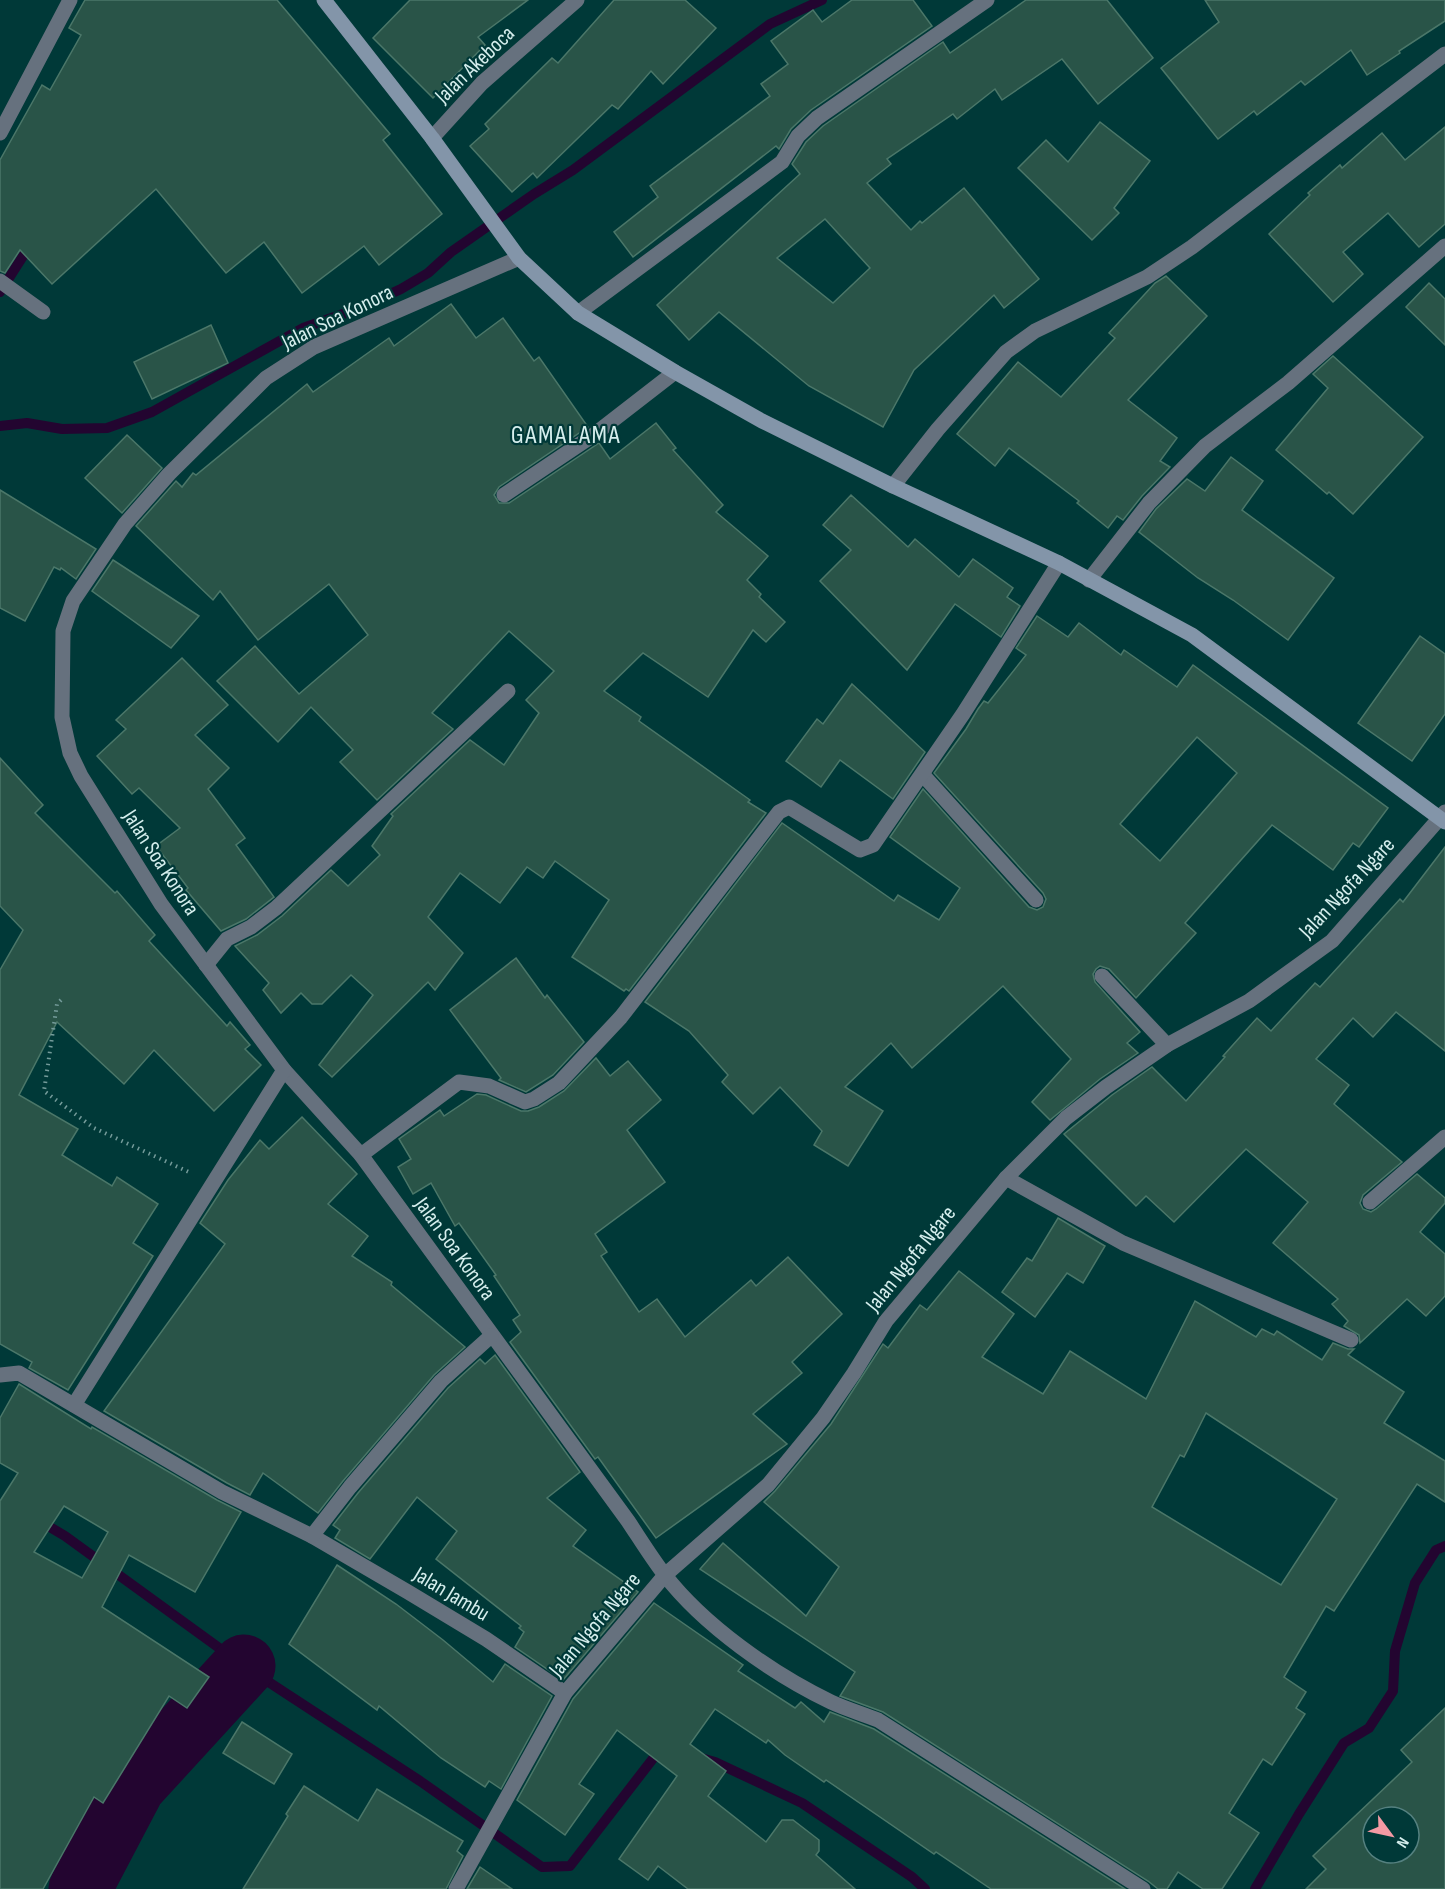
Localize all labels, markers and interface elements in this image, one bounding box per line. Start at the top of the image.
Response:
street label: Jalan Akeboca [429,21,520,110]
street label: Jalan Soa Konora [277,279,398,356]
district label: GAMALAMA [511,420,621,451]
street label: Jalan Soa Konora [116,804,205,921]
street label: Jalan Ngofa Ngare [1293,832,1401,945]
street label: Jalan Soa Konora [408,1191,501,1306]
street label: Jalan Ngofa Ngare [860,1201,962,1318]
street label: Jalan Jambu [407,1561,494,1627]
street label: Jalan Ngofa Ngare [543,1567,647,1684]
north arrow [1361,1805,1421,1865]
text: N [1392,1834,1413,1851]

